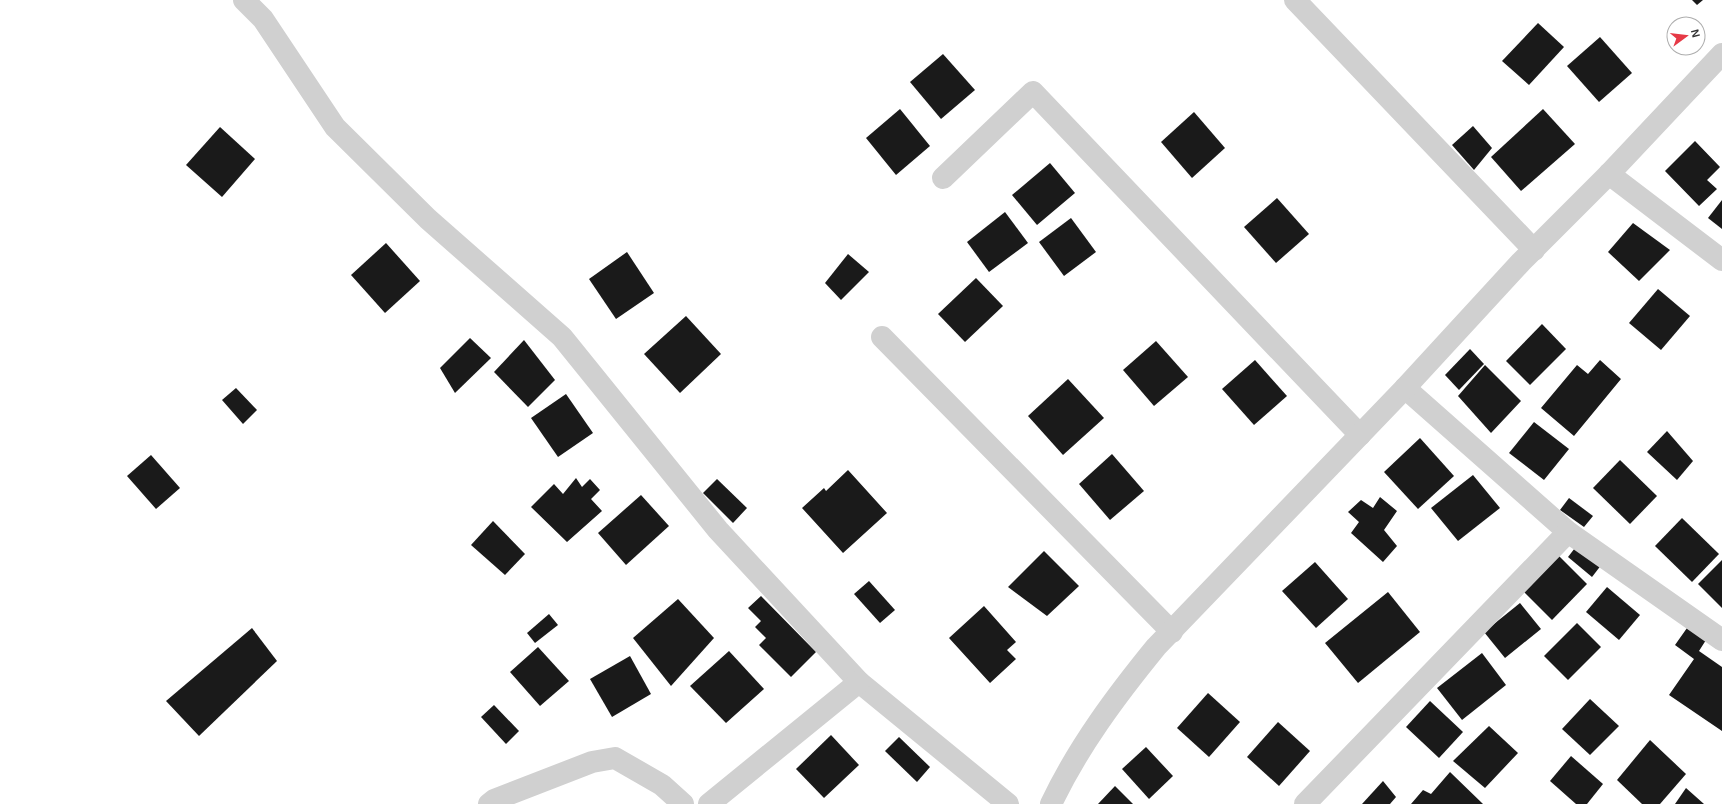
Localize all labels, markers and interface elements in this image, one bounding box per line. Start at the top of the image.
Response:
north arrow [1666,16,1706,56]
text: N [1689,28,1702,39]

